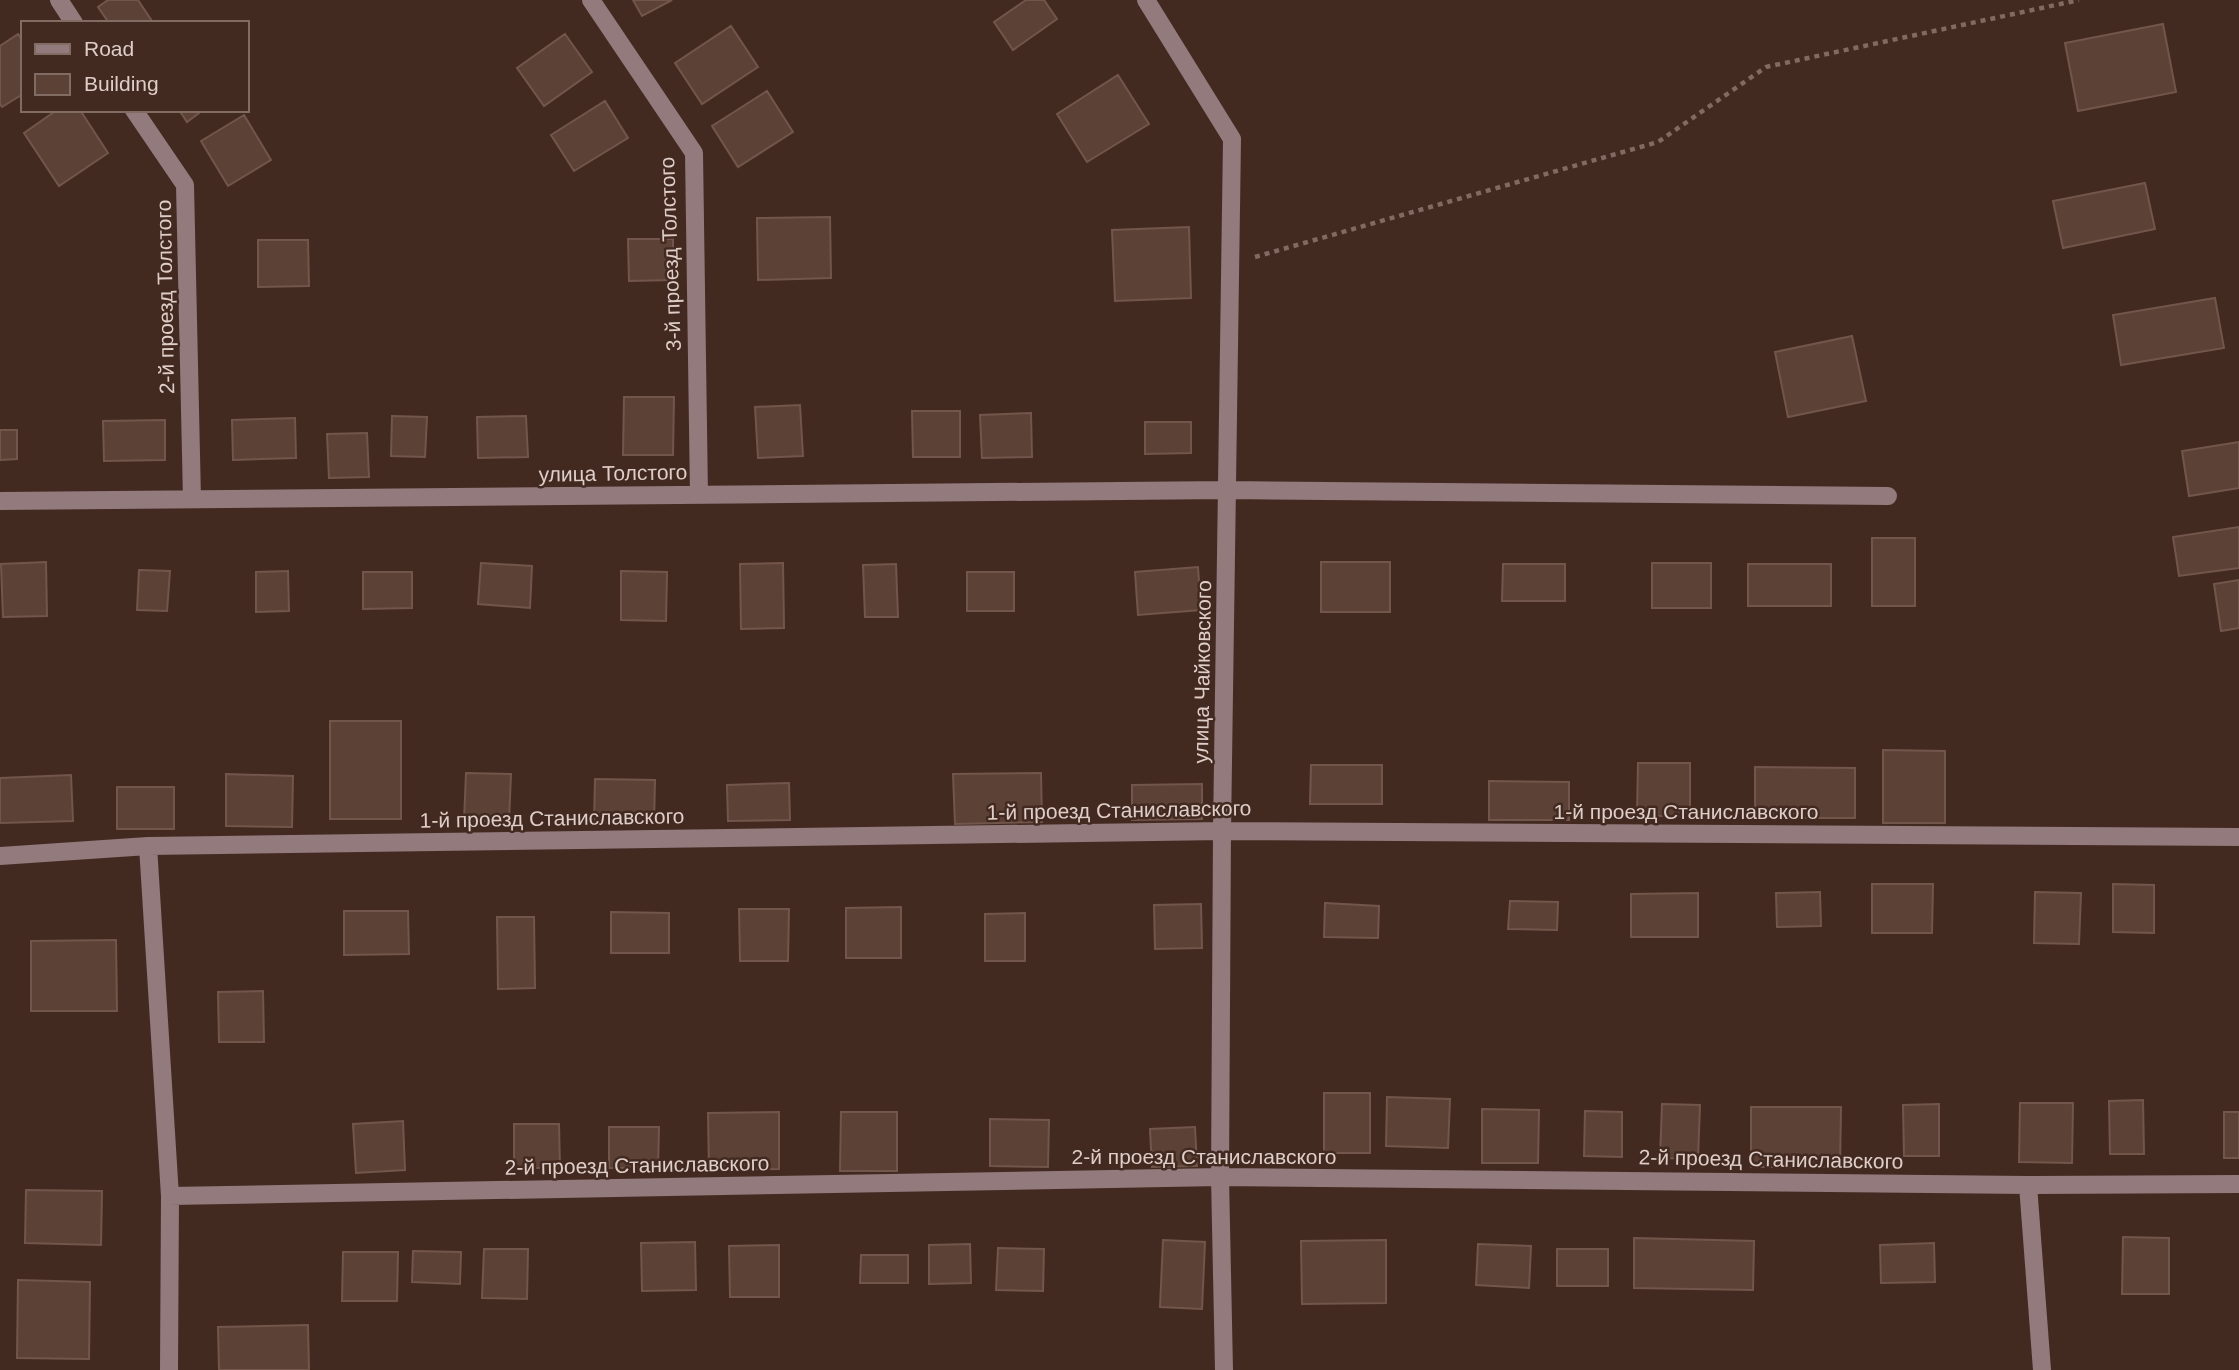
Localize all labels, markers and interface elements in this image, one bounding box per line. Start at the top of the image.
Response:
legend [21,21,248,112]
text: Road [84,37,134,60]
text: Building [84,72,159,95]
street label: 3-й проезд Толстого [655,156,685,352]
street label: 2-й проезд Толстого [152,200,178,394]
street label: улица Толстого [538,460,688,486]
street label: улица Чайковского [1189,580,1215,764]
street label: 1-й проезд Станиславского [986,796,1252,824]
street label: 1-й проезд Станиславского [1554,800,1818,823]
street label: 1-й проезд Станиславского [419,804,685,832]
street label: 2-й проезд Станиславского [1072,1145,1336,1168]
street label: 2-й проезд Станиславского [1638,1145,1904,1173]
street label: 2-й проезд Станиславского [504,1151,770,1179]

